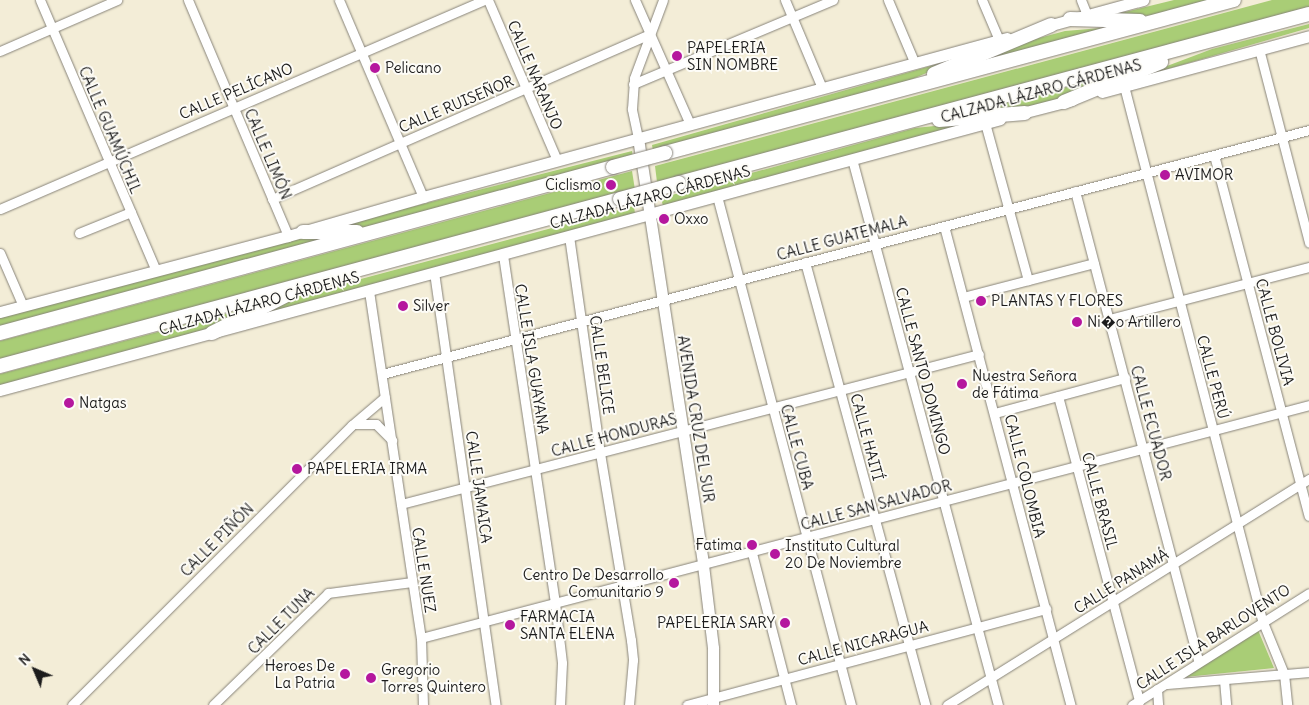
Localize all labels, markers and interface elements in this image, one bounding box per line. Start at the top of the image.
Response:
street label: CALLE NARANJO [504,18,566,132]
place label: PAPELERIA SIN NOMBRE [687,38,778,73]
marker: PAPELERIA SIN NOMBRE [671,50,683,62]
street label: CALZADA LÁZARO CÁRDENAS [939,56,1143,126]
street label: CALLE PELÍCANO [176,59,296,123]
place label: Pelicano [385,59,441,77]
marker: Pelicano [369,62,381,74]
street label: CALLE GUAMÚCHIL [75,64,145,196]
street label: CALLE RUISEÑOR [396,72,516,136]
street label: CALLE LIMÓN [241,106,295,202]
street label: CALZADA LÁZARO CÁRDENAS [548,162,752,232]
place label: AVIMOR [1175,166,1233,184]
marker: AVIMOR [1159,169,1171,181]
place label: Ciclismo [545,176,601,194]
marker: Ciclismo [605,179,617,191]
place label: Oxxo [674,210,709,228]
street label: CALLE GUATEMALA [775,212,909,264]
marker: Oxxo [658,213,670,225]
street label: CALZADA LÁZARO CÁRDENAS [157,268,361,338]
street label: CALLE BOLIVIA [1252,277,1298,387]
street label: CALLE ISLA GUAYANA [511,283,553,435]
street label: CALLE SANTO DOMINGO [892,285,954,457]
place label: PLANTAS Y FLORES [991,292,1123,310]
marker: PLANTAS Y FLORES [975,295,987,307]
place label: Silver [413,297,450,315]
marker: Silver [397,300,409,312]
place label: Ni�o Artillero [1087,313,1181,331]
street label: CALLE BELICE [586,314,618,416]
marker: Ni�o Artillero [1071,316,1083,328]
street label: CALLE PERÚ [1193,333,1233,421]
street label: AVENIDA CRUZ DEL SUR [674,334,718,504]
street label: CALLE ECUADOR [1127,364,1175,482]
place label: Nuestra Señora de Fátima [972,366,1077,401]
marker: Nuestra Señora de Fátima [956,378,968,390]
street label: CALLE HAITÍ [847,391,887,483]
place label: Natgas [79,394,127,412]
marker: Natgas [63,397,75,409]
street label: CALLE CUBA [777,402,817,492]
street label: CALLE HONDURAS [549,410,679,460]
street label: CALLE COLOMBIA [1001,412,1049,540]
street label: CALLE JAMAICA [462,430,496,544]
street label: CALLE BRASIL [1078,450,1122,552]
place label: PAPELERIA IRMA [307,460,427,478]
marker: PAPELERIA IRMA [291,463,303,475]
street label: CALLE SAN SALVADOR [799,476,953,534]
street label: CALLE PIÑÓN [177,500,257,580]
street label: CALLE NUEZ [408,526,440,614]
place label: Fatima [696,536,742,554]
place label: Instituto Cultural 20 De Noviembre [785,536,902,571]
marker: Fatima [746,539,758,551]
street label: CALLE PANAMÁ [1070,545,1172,617]
marker: Instituto Cultural 20 De Noviembre [769,548,781,560]
place label: Centro De Desarrollo Comunitario 9 [523,565,664,600]
marker: Centro De Desarrollo Comunitario 9 [668,577,680,589]
street label: CALLE ISLA BARLOVENTO [1133,580,1293,694]
street label: CALLE TUNA [244,584,318,658]
place label: FARMACIA SANTA ELENA [520,607,615,642]
place label: PAPELERIA SARY [657,614,775,632]
marker: PAPELERIA SARY [779,617,791,629]
street label: CALLE NICARAGUA [796,617,930,669]
marker: FARMACIA SANTA ELENA [504,619,516,631]
north arrow [10,645,60,695]
text: N [15,650,34,669]
place label: Heroes De La Patria [265,656,335,691]
place label: Gregorio Torres Quintero [381,660,486,695]
marker: Heroes De La Patria [339,668,351,680]
marker: Gregorio Torres Quintero [365,672,377,684]

